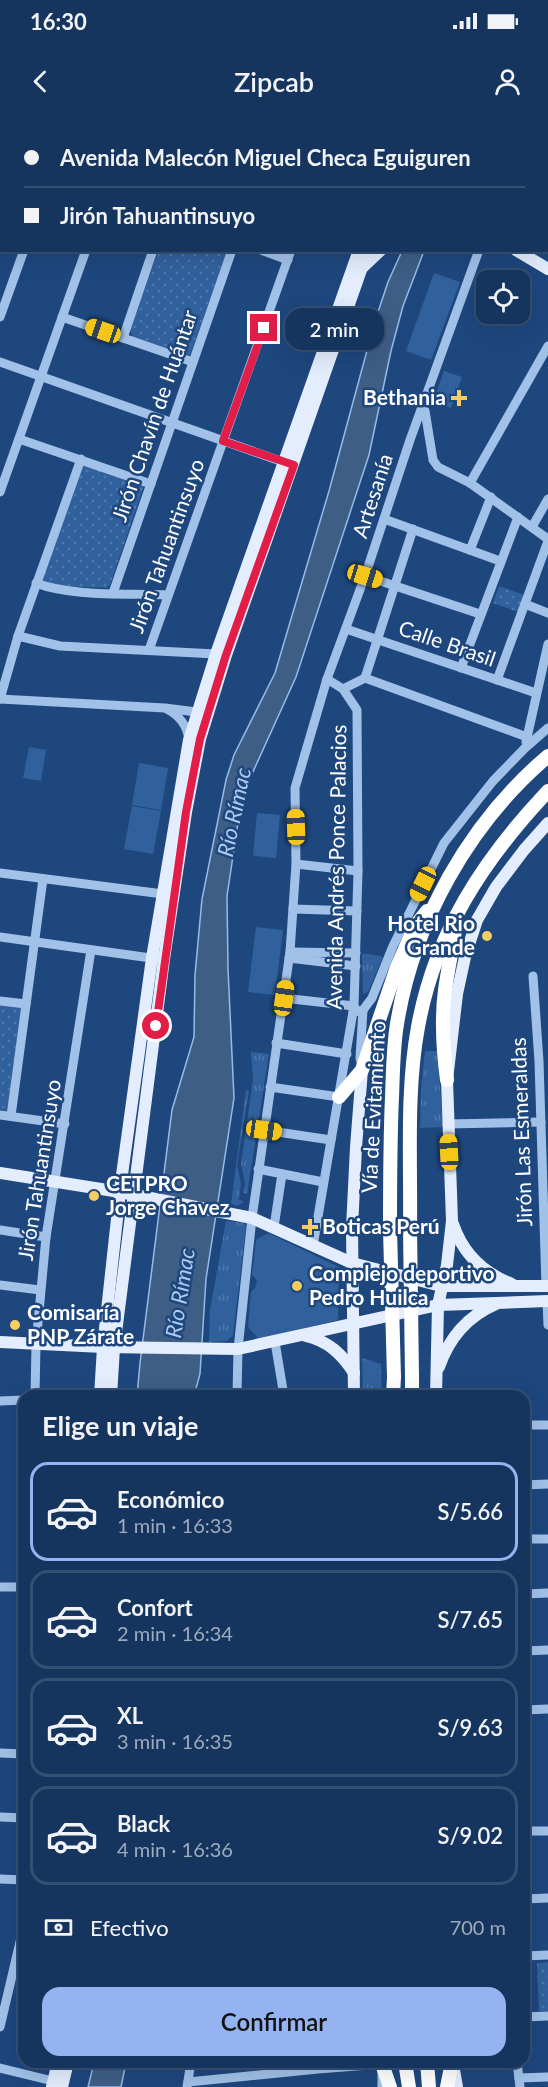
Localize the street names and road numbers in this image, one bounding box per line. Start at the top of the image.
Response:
street label: Jirón Chavín de Huántar [106,306,202,525]
street label: Artesanía [346,450,397,541]
street label: Jirón Tahuantinsuyo [123,455,209,636]
street label: Calle Brasil [396,614,499,671]
street label: Avenida Andrés Ponce Palacios [321,724,350,1010]
street label: Vía de Evitamiento [356,1020,390,1194]
street label: Jirón Las Esmeraldas [505,1037,536,1227]
street label: Jirón Tahuantinsuyo [12,1077,65,1262]

